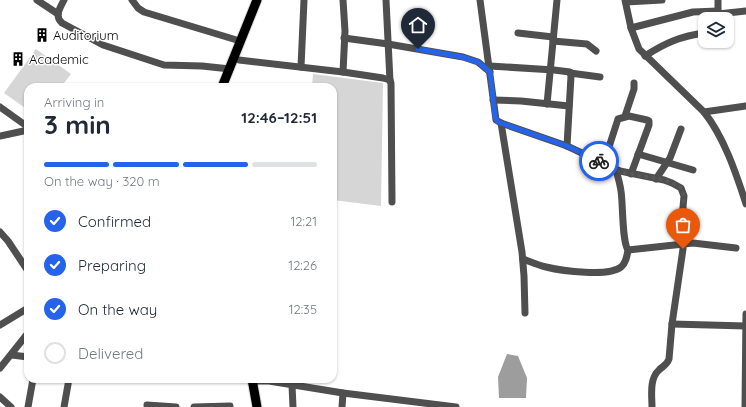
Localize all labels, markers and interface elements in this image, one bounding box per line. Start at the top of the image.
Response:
pin [401,8,435,49]
map controls [698,12,734,48]
button: layers [698,12,734,48]
icon: home [407,14,429,36]
building icon: Auditorium [34,27,50,43]
place label: Auditorium [53,27,119,43]
building icon: Academic [10,51,26,67]
place label: Academic [29,51,89,67]
text: Arriving in [44,94,104,110]
text: 3 min [44,108,111,141]
text: 12:46–12:51 [241,108,317,127]
courier [579,141,619,181]
icon: bike [588,150,610,172]
text: On the way · 320 m [44,173,160,189]
pin [666,208,700,249]
icon: check [44,210,66,232]
text: Confirmed [78,212,151,231]
text: 12:21 [291,213,317,229]
icon: bag [672,214,694,236]
icon: check [44,254,66,276]
text: Preparing [78,256,146,275]
text: 12:26 [288,257,317,273]
icon: check [44,298,66,320]
text: On the way [78,300,157,319]
text: 12:35 [289,301,317,317]
text: Delivered [78,344,143,363]

